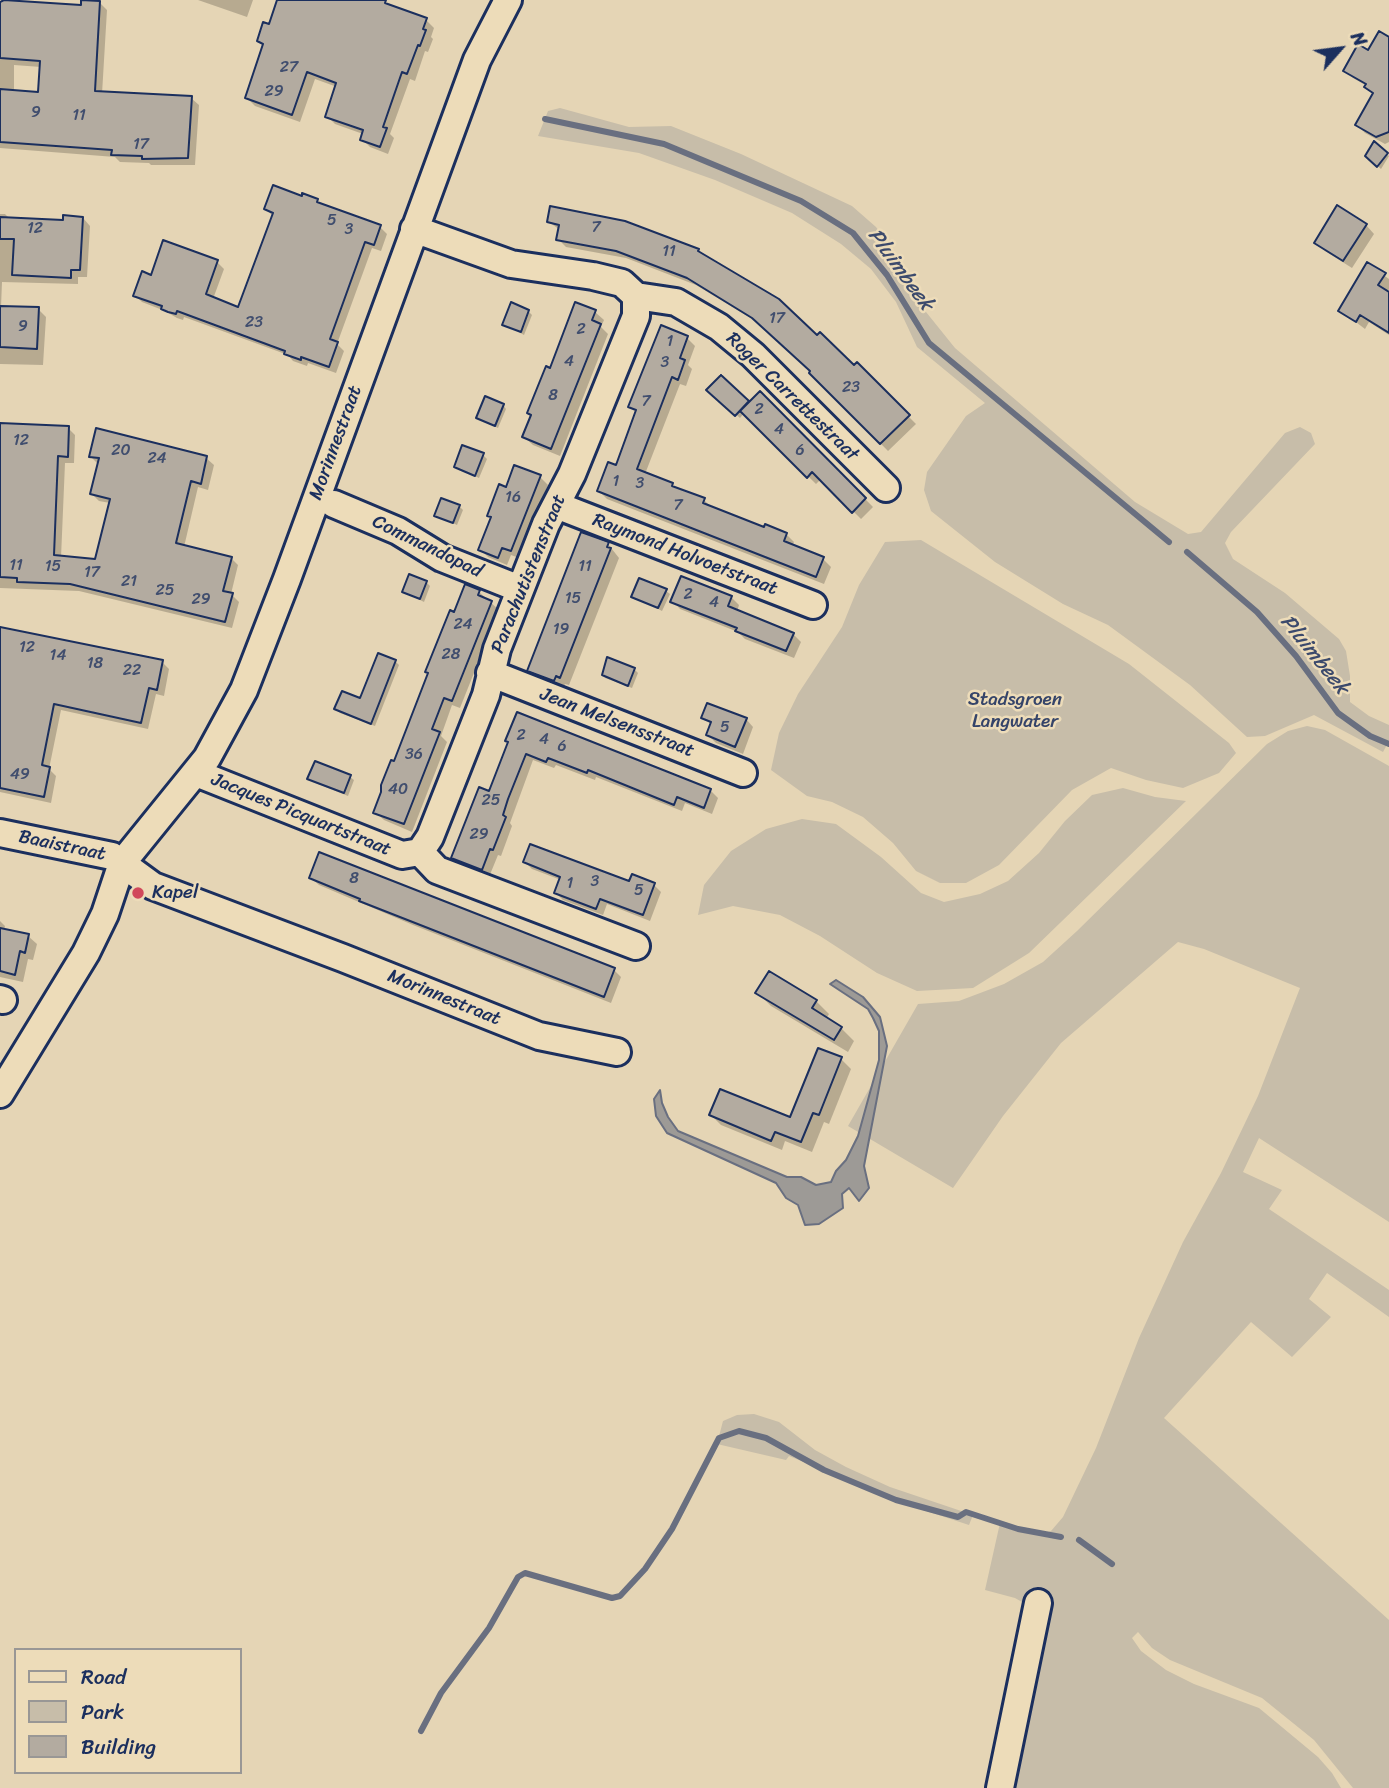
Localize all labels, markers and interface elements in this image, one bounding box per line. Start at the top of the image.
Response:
north arrow [1305,14,1375,84]
text: N [1341,25,1377,52]
house number: 27 [280,58,298,78]
house number: 29 [264,82,284,102]
house number: 9 [31,103,41,123]
house number: 11 [72,106,86,126]
house number: 17 [133,135,149,155]
house number: 5 [327,211,337,231]
house number: 7 [591,218,601,238]
house number: 12 [27,219,43,239]
house number: 3 [345,220,353,240]
water label: Pluimbeek [862,224,938,316]
house number: 11 [662,242,676,262]
house number: 17 [769,309,785,329]
house number: 23 [245,313,263,333]
house number: 9 [18,317,28,337]
house number: 2 [576,320,586,340]
street label: Roger Carrettestraat [721,328,863,466]
house number: 1 [667,332,673,352]
house number: 4 [564,352,574,372]
house number: 3 [661,353,669,373]
house number: 23 [842,378,860,398]
street label: Morinnestraat [305,383,367,503]
house number: 8 [548,386,558,406]
house number: 7 [641,392,651,412]
house number: 2 [754,400,764,420]
house number: 4 [774,420,784,440]
house number: 12 [13,431,29,451]
house number: 20 [111,441,131,461]
house number: 6 [795,441,805,461]
house number: 24 [147,449,167,469]
house number: 1 [613,472,619,492]
house number: 3 [636,474,644,494]
house number: 16 [505,488,521,508]
street label: Parachutistenstraat [487,491,571,657]
house number: 7 [673,496,683,516]
street label: Raymond Holvoetstraat [589,509,781,601]
street label: Commandopad [368,511,486,583]
house number: 11 [9,556,23,576]
house number: 15 [45,557,61,577]
house number: 11 [578,557,592,577]
house number: 17 [84,563,100,583]
house number: 21 [121,572,137,592]
house number: 25 [155,581,175,601]
house number: 2 [683,585,693,605]
house number: 15 [565,589,581,609]
house number: 29 [191,590,211,610]
house number: 4 [709,593,719,613]
water label: Pluimbeek [1274,610,1354,700]
house number: 24 [453,615,473,635]
house number: 19 [553,620,569,640]
house number: 12 [19,638,35,658]
house number: 28 [442,645,460,665]
house number: 14 [50,646,66,666]
house number: 18 [87,654,103,674]
house number: 22 [123,661,141,681]
street label: Jean Melsensstraat [537,683,697,763]
park label: Stadsgroen Langwater [968,689,1062,733]
house number: 5 [720,718,730,738]
house number: 2 [516,726,526,746]
house number: 4 [539,730,549,750]
house number: 6 [557,737,567,757]
house number: 36 [405,745,423,765]
house number: 49 [10,765,30,785]
street label: Jacques Picquartstraat [208,768,394,862]
house number: 40 [388,780,408,800]
house number: 25 [481,791,501,811]
house number: 29 [469,825,489,845]
street label: Baaistraat [16,826,108,866]
house number: 8 [349,869,359,889]
house number: 3 [591,872,599,892]
house number: 1 [567,874,573,894]
house number: 5 [634,881,644,901]
place label: Kapel [152,882,198,904]
marker: Kapel [130,885,146,901]
street label: Morinnestraat [384,965,504,1031]
legend [14,1648,242,1774]
text: Road [81,1658,126,1696]
text: Park [81,1693,124,1731]
text: Building [81,1728,156,1766]

